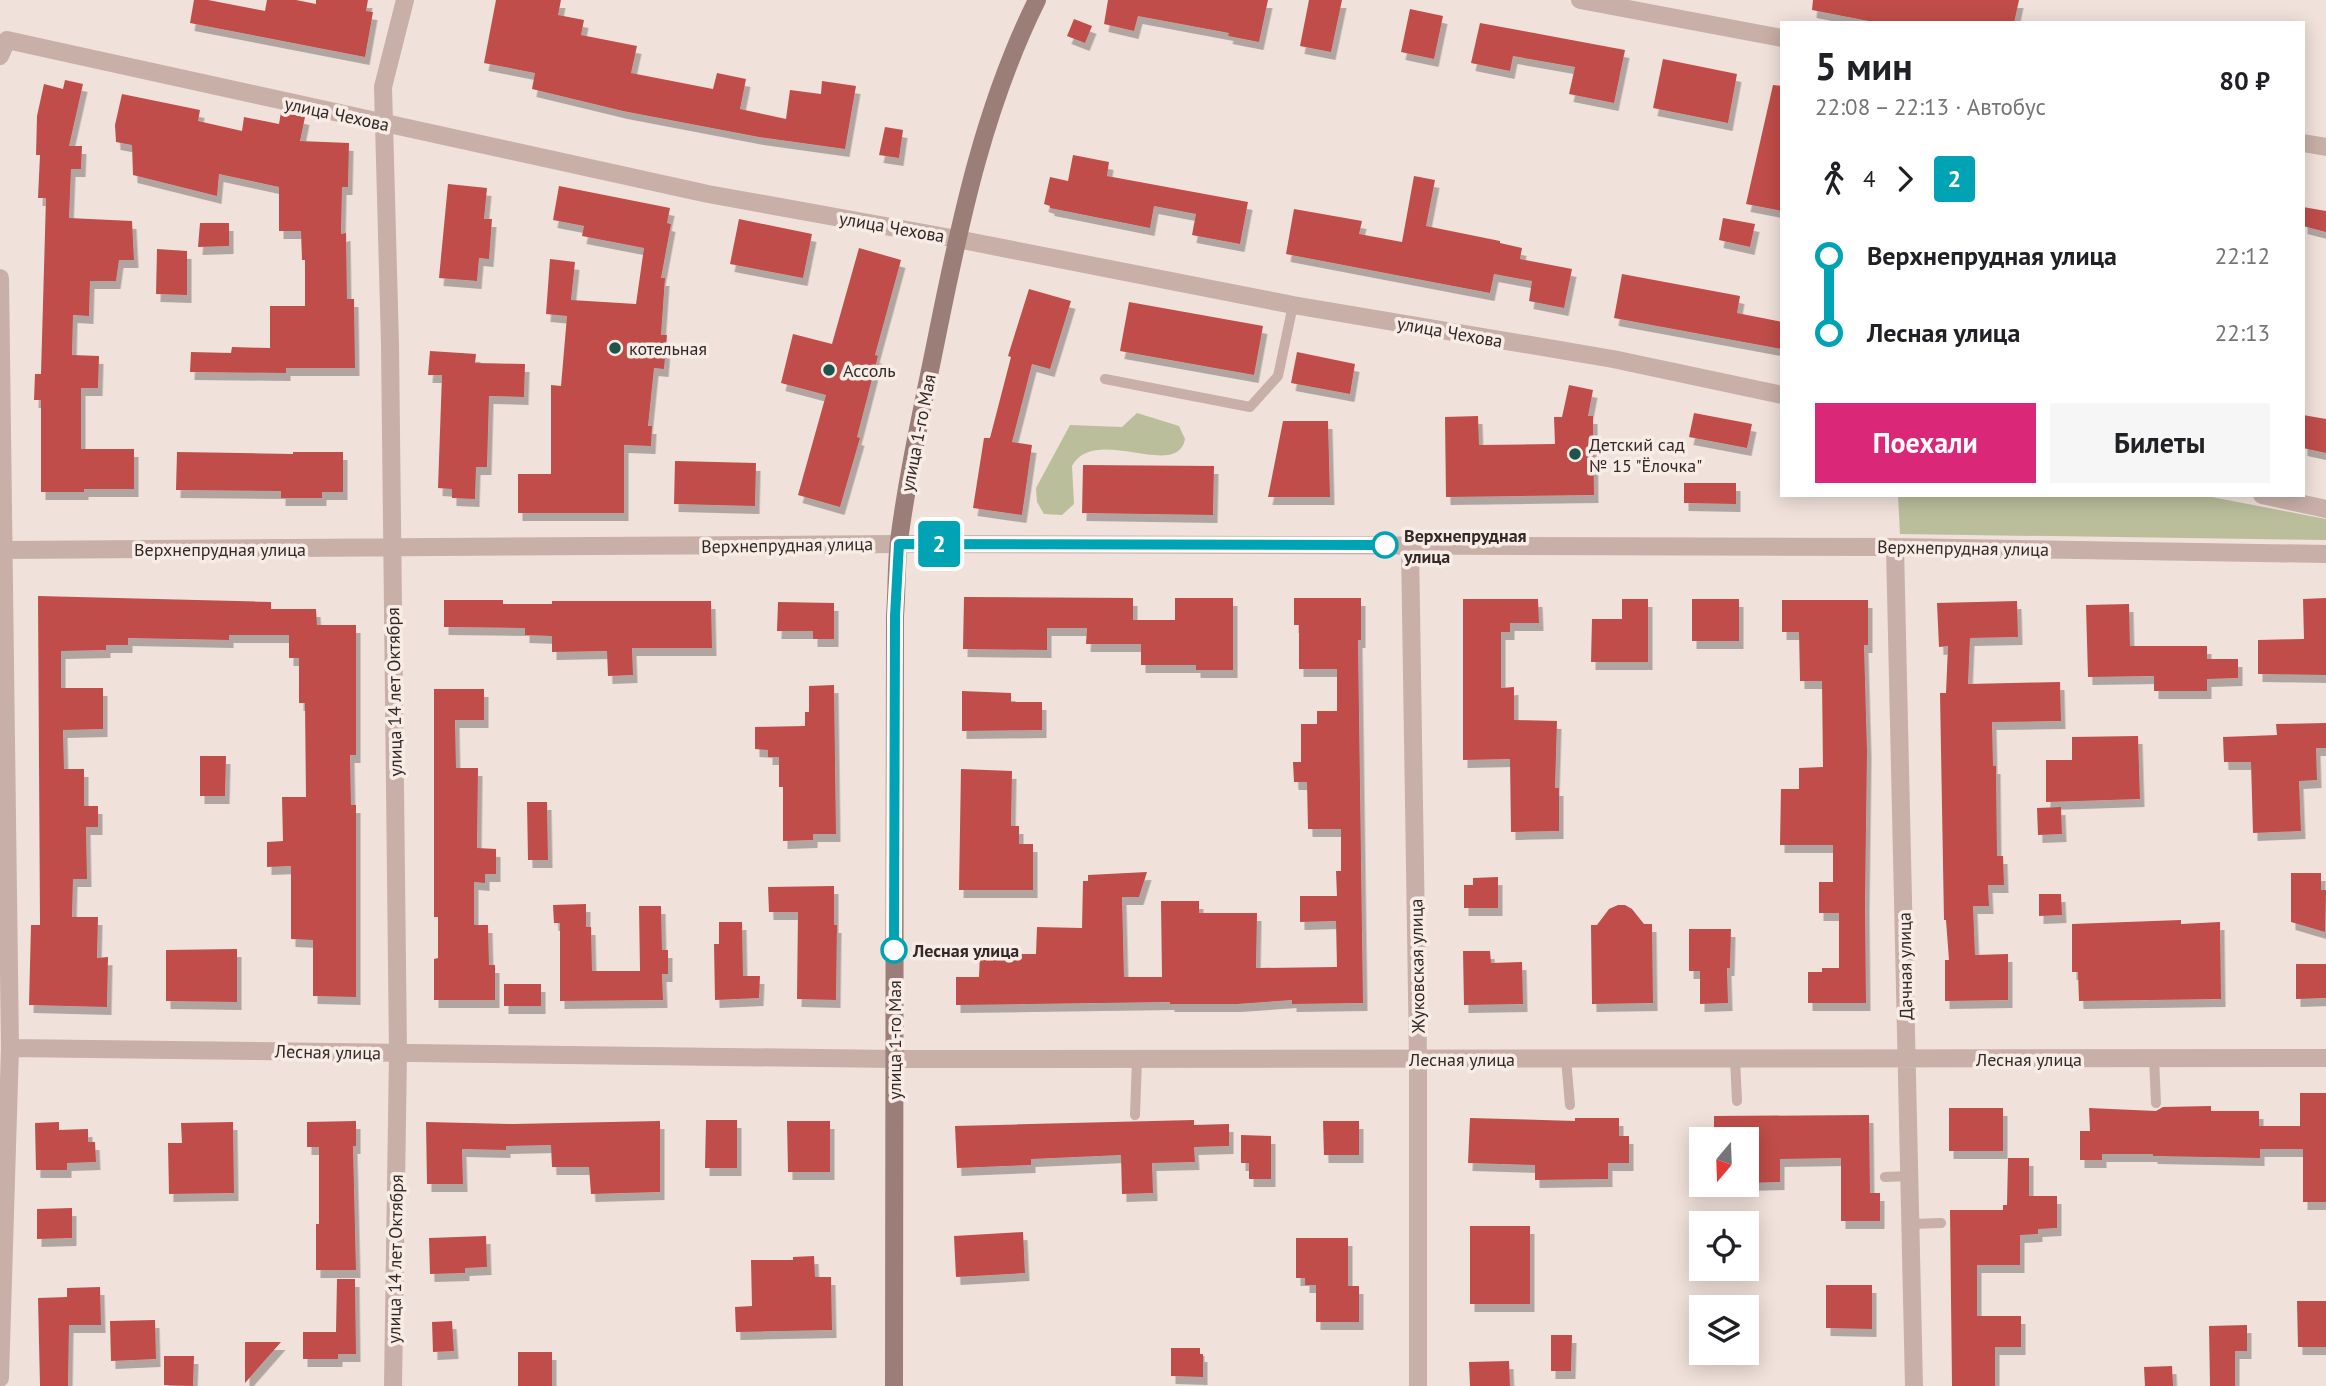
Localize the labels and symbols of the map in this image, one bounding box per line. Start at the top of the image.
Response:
street label: улица Чехова [282,92,392,136]
street label: улица Чехова [837,206,947,248]
street label: улица Чехова [1395,311,1505,353]
place label: котельная [629,337,707,360]
marker: котельная [607,340,623,356]
place label: Ассоль [843,359,896,382]
marker: Ассоль [821,362,837,378]
street label: улица 1-го Мая [895,372,941,494]
place label: Детский сад № 15 "Ёлочка" [1589,433,1702,477]
marker: Детский сад № 15 "Ёлочка" [1567,446,1583,462]
line badge: 2 [916,521,962,567]
place label: Верхнепрудная улица [1403,524,1527,568]
street label: Верхнепрудная улица [701,532,873,558]
marker: Верхнепрудная улица [1372,532,1398,558]
street label: Верхнепрудная улица [1877,535,2049,561]
street label: Верхнепрудная улица [134,538,306,561]
street label: улица 14 лет Октября [381,607,407,777]
street label: Жуковская улица [1404,898,1430,1035]
street label: Дачная улица [1893,912,1917,1020]
marker: Лесная улица [881,937,907,963]
place label: Лесная улица [912,939,1019,962]
street label: улица 1-го Мая [883,980,906,1100]
street label: Лесная улица [274,1040,381,1064]
street label: Лесная улица [1408,1048,1515,1071]
street label: Лесная улица [1975,1048,2082,1071]
north arrow [1689,1127,1759,1197]
street label: улица 14 лет Октября [382,1174,408,1344]

